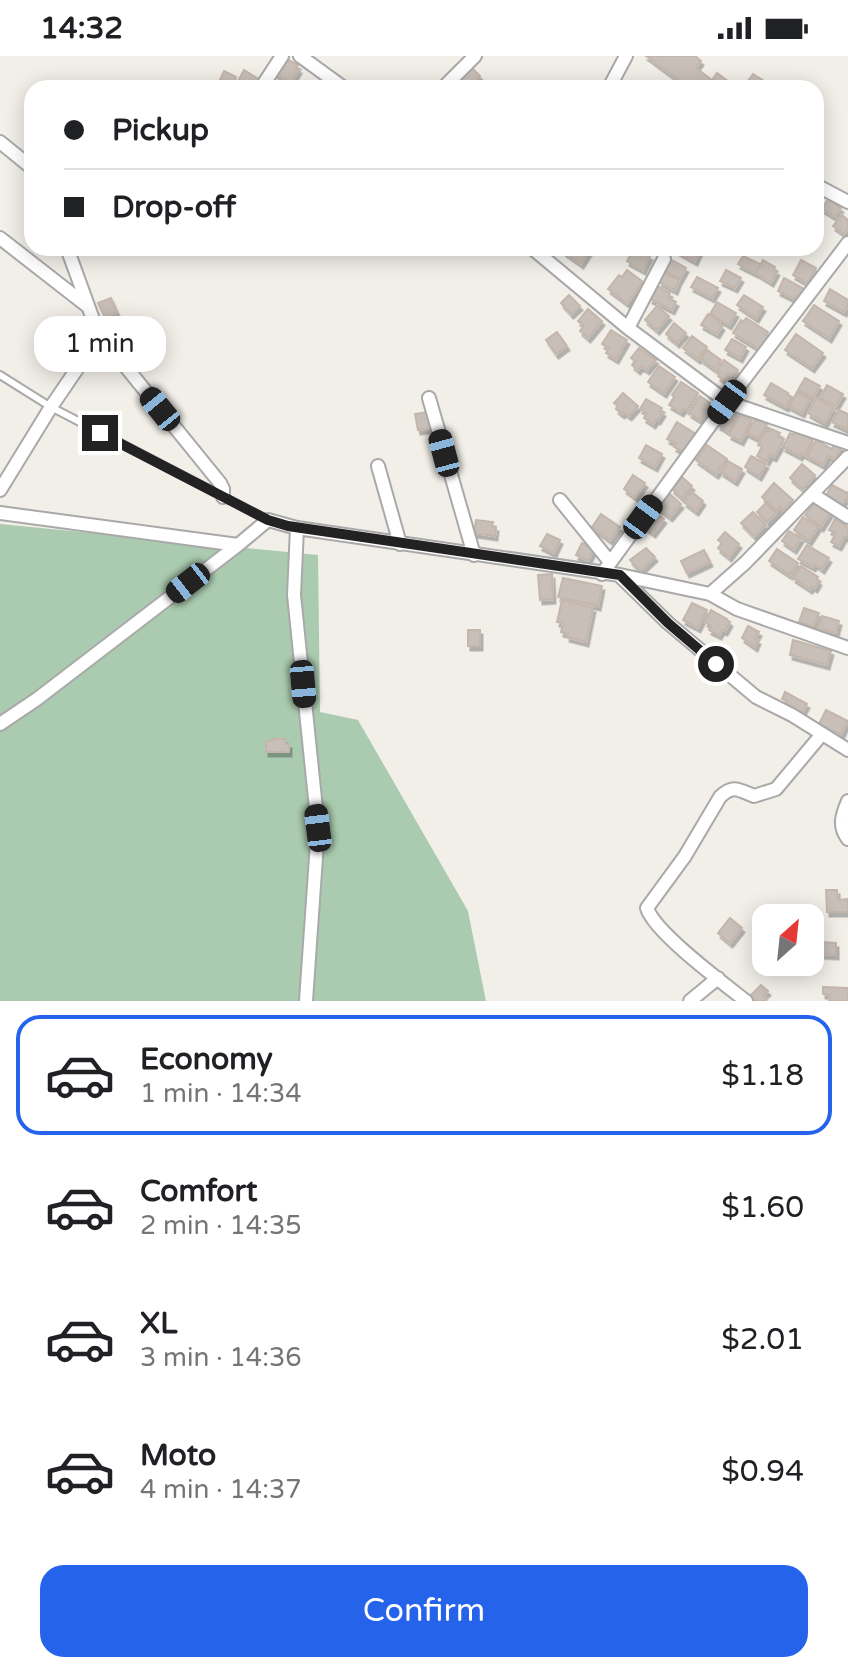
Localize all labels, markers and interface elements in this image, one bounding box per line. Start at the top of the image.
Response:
text: 14:32 [40,10,123,47]
text: Pickup [112,112,209,149]
text: Drop-off [112,189,236,226]
callout: 1 min [34,317,166,373]
text: 1 min [65,328,135,359]
car [703,376,751,428]
car [136,383,184,435]
route end [82,415,118,451]
car [426,427,462,479]
car [619,491,667,543]
car [162,559,214,607]
route start [698,646,734,682]
car [289,659,317,709]
car [303,803,333,853]
north arrow [752,904,824,976]
map controls [752,904,824,976]
icon: car [44,1039,116,1111]
text: Economy [140,1041,273,1078]
text: $1.18 [721,1057,804,1094]
text: 1 min · 14:34 [140,1078,302,1109]
icon: car [44,1171,116,1243]
text: Comfort [140,1173,258,1210]
text: $1.60 [721,1189,804,1226]
text: 2 min · 14:35 [140,1210,302,1241]
icon: car [44,1303,116,1375]
text: XL [140,1305,177,1342]
text: $2.01 [721,1321,804,1358]
text: 3 min · 14:36 [140,1342,302,1373]
icon: car [44,1435,116,1507]
text: Moto [140,1437,216,1474]
text: $0.94 [721,1453,804,1490]
text: 4 min · 14:37 [140,1474,302,1505]
button: Confirm [40,1565,808,1657]

